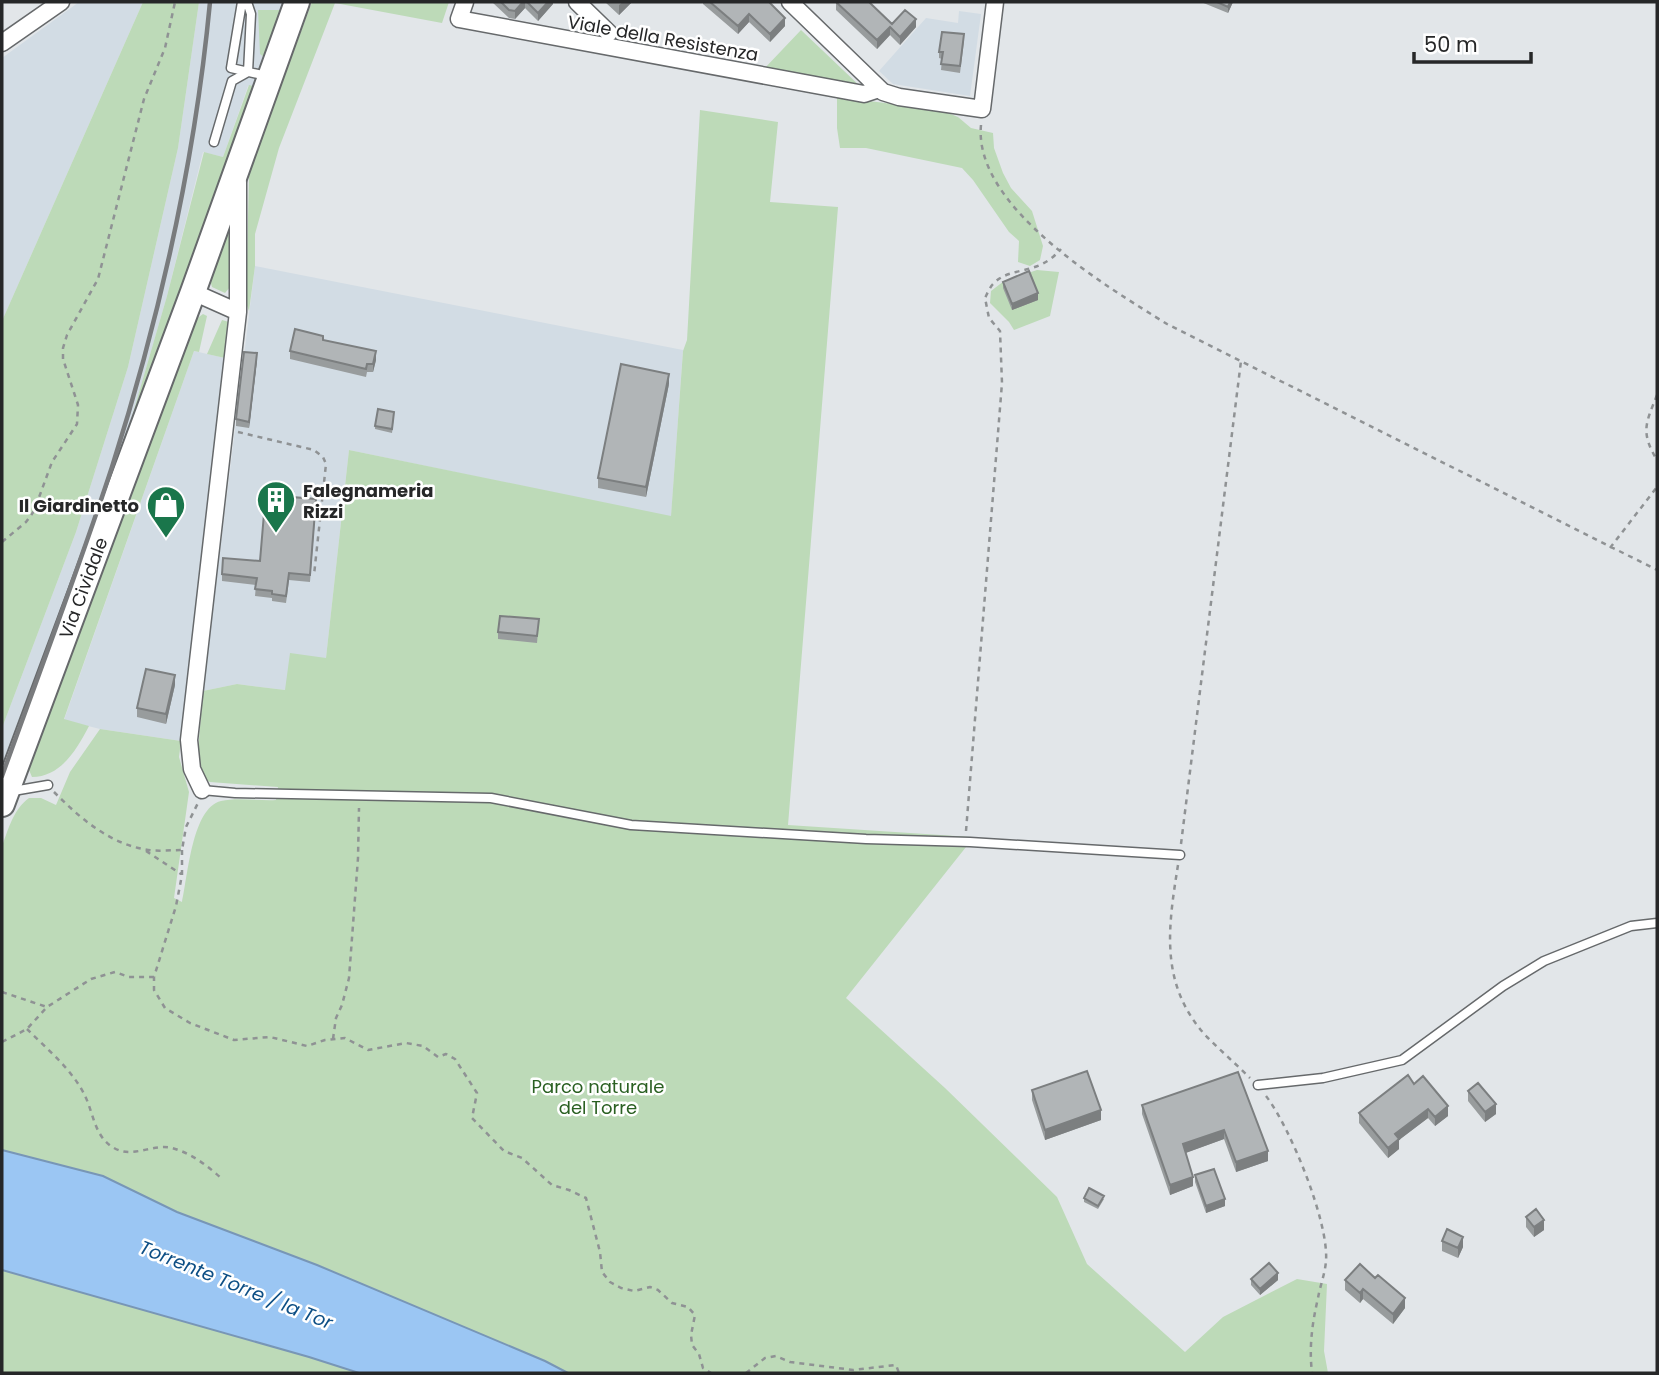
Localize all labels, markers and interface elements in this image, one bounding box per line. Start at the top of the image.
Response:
street label: Viale della Resistenza [566,9,760,67]
scale bar [1414,21,1531,65]
text: 50 m [1424,30,1478,59]
place label: Falegnameria Rizzi [303,478,433,524]
building icon: Falegnameria Rizzi [255,479,297,534]
shop icon: Il Giardinetto [145,484,187,539]
place label: Il Giardinetto [19,493,139,518]
street label: Via Cividale [52,533,113,642]
park label: Parco naturale del Torre [532,1074,664,1120]
water label: Torrente Torre / la Tor [135,1234,338,1337]

